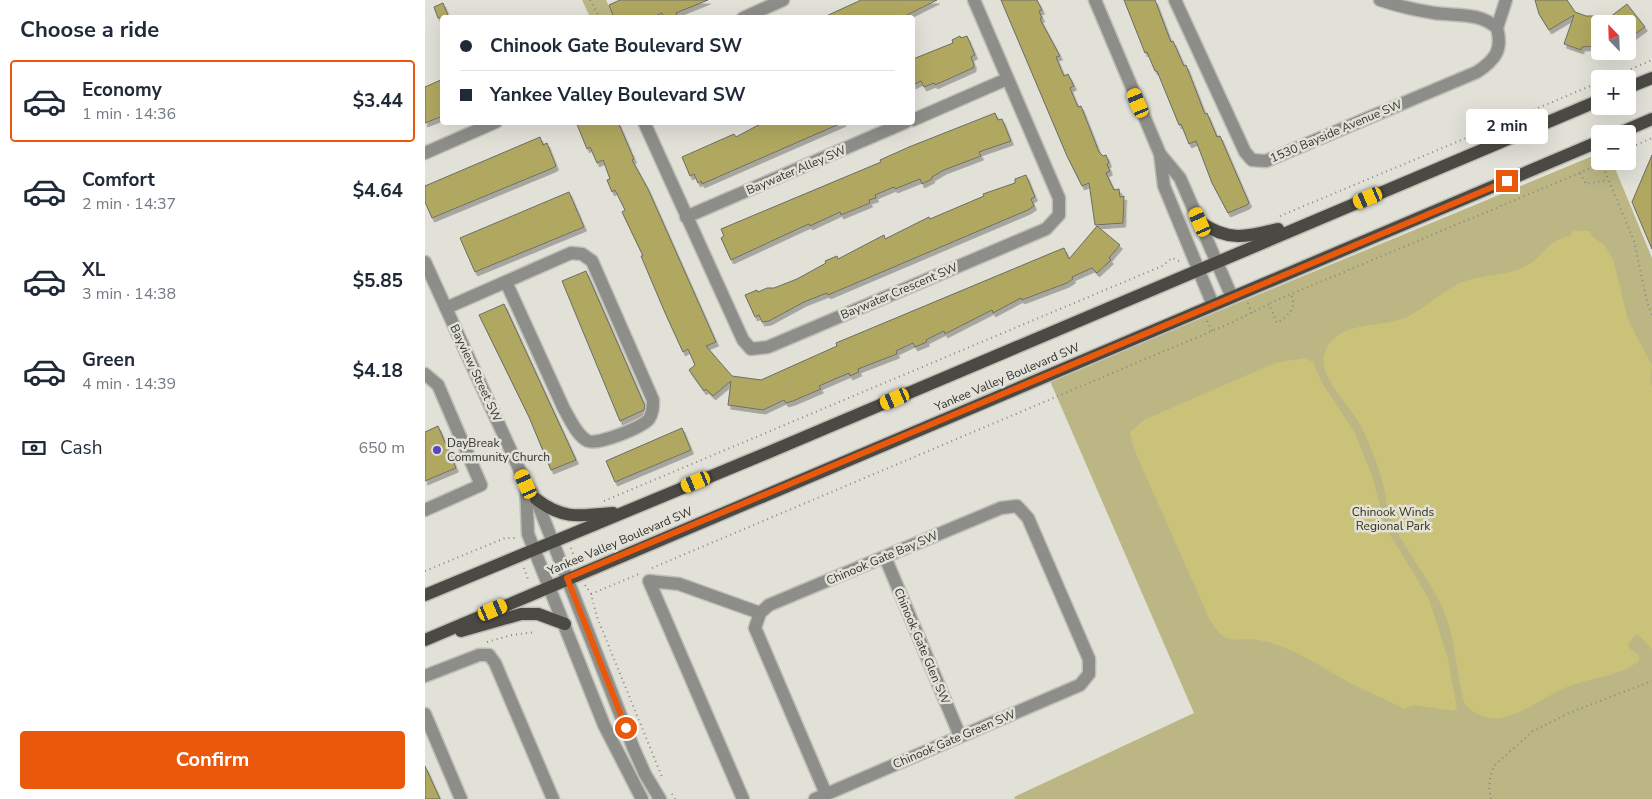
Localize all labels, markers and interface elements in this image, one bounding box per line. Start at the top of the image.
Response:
text: Choose a ride [20,15,159,45]
north arrow [1591,15,1636,60]
map controls [1591,15,1636,170]
text: Chinook Gate Boulevard SW [490,33,742,59]
button: + [1591,70,1636,115]
text: Economy [82,77,162,103]
icon: car [22,79,67,124]
text: Yankee Valley Boulevard SW [490,82,746,108]
car [1125,86,1150,120]
text: $3.44 [353,88,403,114]
street label: 1530 Bayside Avenue SW [1268,96,1404,166]
text: 1 min · 14:36 [82,103,176,125]
callout: 2 min [1466,109,1548,144]
text: 2 min [1486,115,1528,137]
button: − [1591,125,1636,170]
street label: Baywater Alley SW [744,142,848,198]
text: Comfort [82,167,155,193]
icon: car [22,169,67,214]
route end [1496,170,1518,192]
text: $4.64 [353,178,403,204]
car [1351,185,1384,211]
text: 2 min · 14:37 [82,193,176,215]
car [1187,205,1212,239]
text: XL [82,257,105,283]
icon: car [22,259,67,304]
street label: Baywater Crescent SW [838,259,960,323]
text: $5.85 [353,268,403,294]
text: 3 min · 14:38 [82,283,176,305]
street label: Bayview Street SW [446,322,506,424]
street label: Yankee Valley Boulevard SW [931,339,1082,415]
text: Green [82,347,135,373]
icon: car [22,349,67,394]
text: $4.18 [353,358,403,384]
text: 4 min · 14:39 [82,373,176,395]
car [878,386,911,412]
icon: cash [20,434,48,462]
text: Cash [60,435,102,461]
place label: DayBreak Community Church [447,435,550,465]
text: 650 m [358,437,405,459]
marker: DayBreak Community Church [431,444,443,456]
car [513,467,538,501]
car [679,469,712,495]
street label: Yankee Valley Boulevard SW [544,503,695,579]
park label: Chinook Winds Regional Park [1352,504,1434,534]
street label: Chinook Gate Bay SW [824,527,940,589]
street label: Chinook Gate Glen SW [890,586,954,706]
car [476,597,509,623]
street label: Chinook Gate Green SW [890,706,1018,772]
route start [615,717,637,739]
button: Confirm [20,731,405,789]

